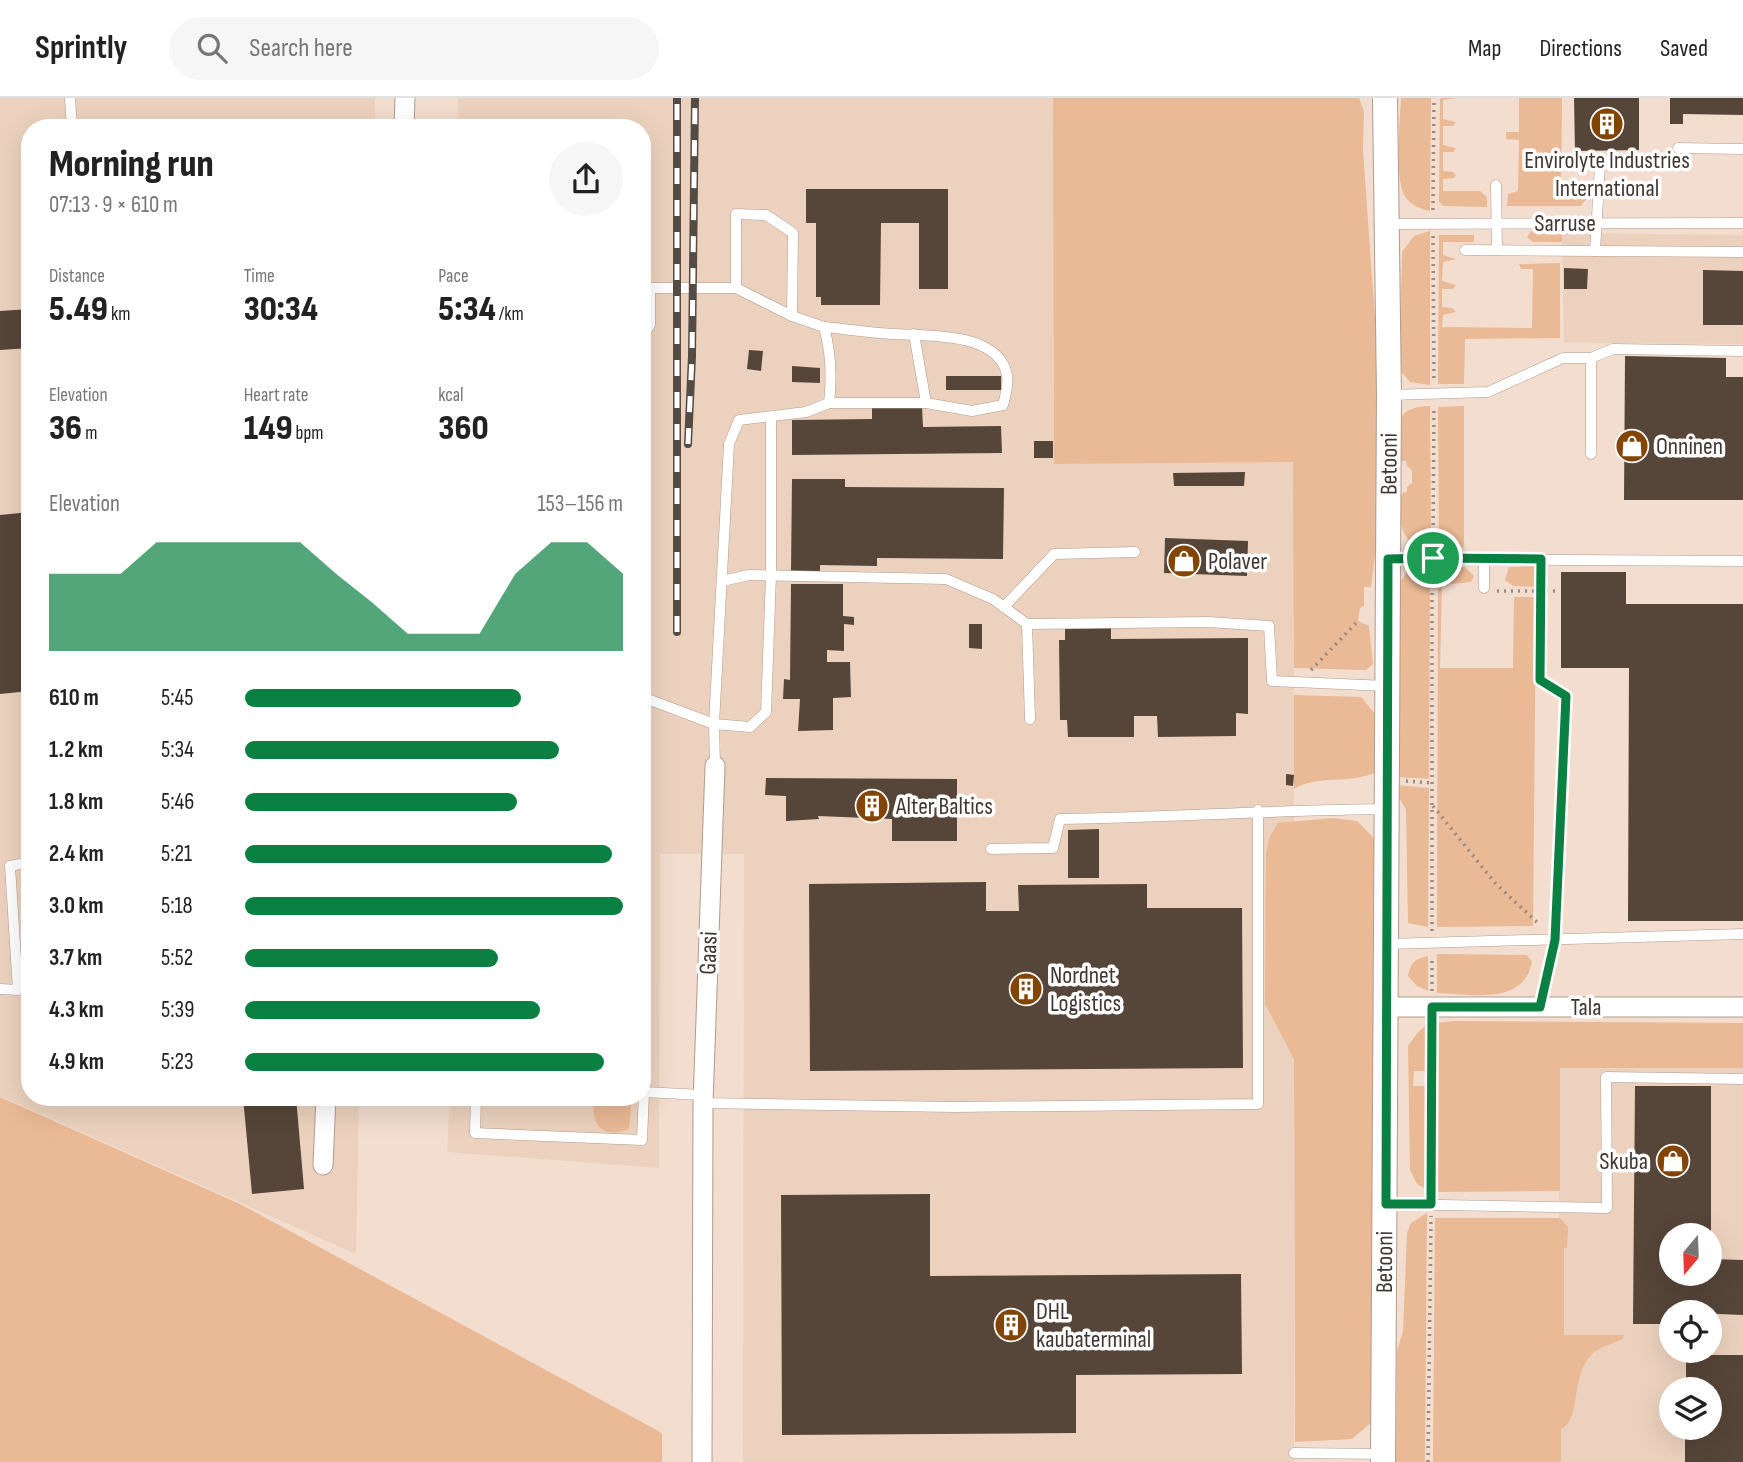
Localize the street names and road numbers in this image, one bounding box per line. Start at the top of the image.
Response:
street label: Sarruse [1534,209,1596,238]
street label: Betooni [1374,433,1404,495]
street label: Gaasi [693,931,724,975]
street label: Tala [1570,993,1602,1022]
street label: Betooni [1370,1231,1399,1293]

